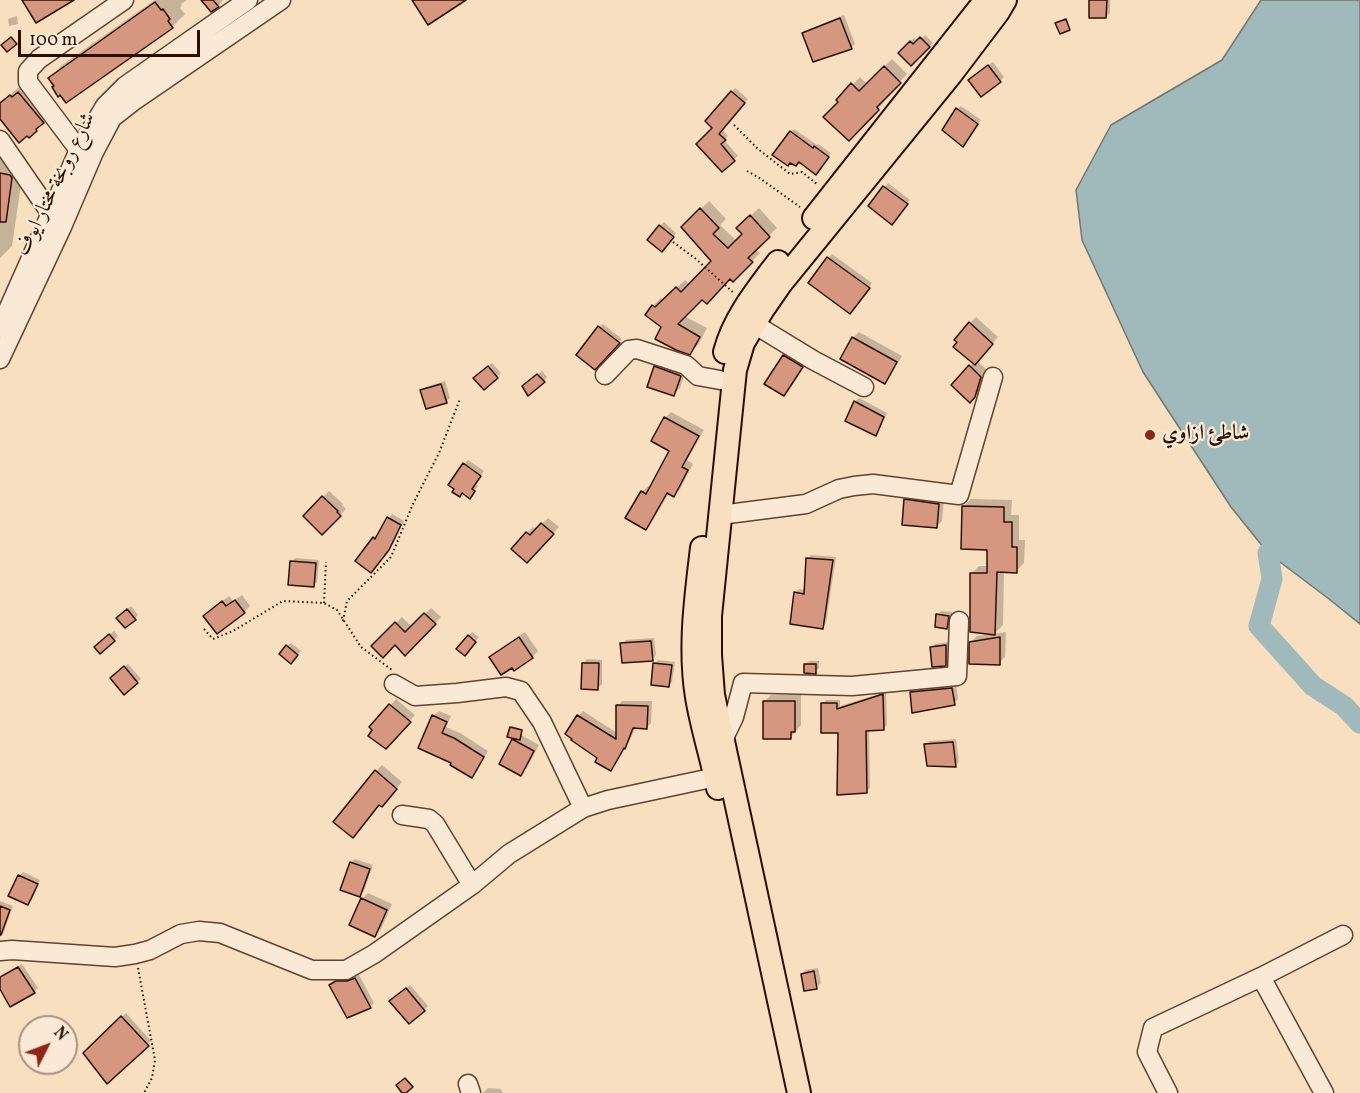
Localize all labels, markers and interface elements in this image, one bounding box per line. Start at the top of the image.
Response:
scale bar [21,18,202,56]
text: 100 m [29,28,78,53]
street label: شارع روبخة مختار ايوف [11,109,103,261]
place label: شاطئ ازاوي [1162,422,1249,448]
marker: شاطئ ازاوي [1143,428,1157,442]
north arrow [18,1015,78,1075]
text: N [48,1023,72,1046]

